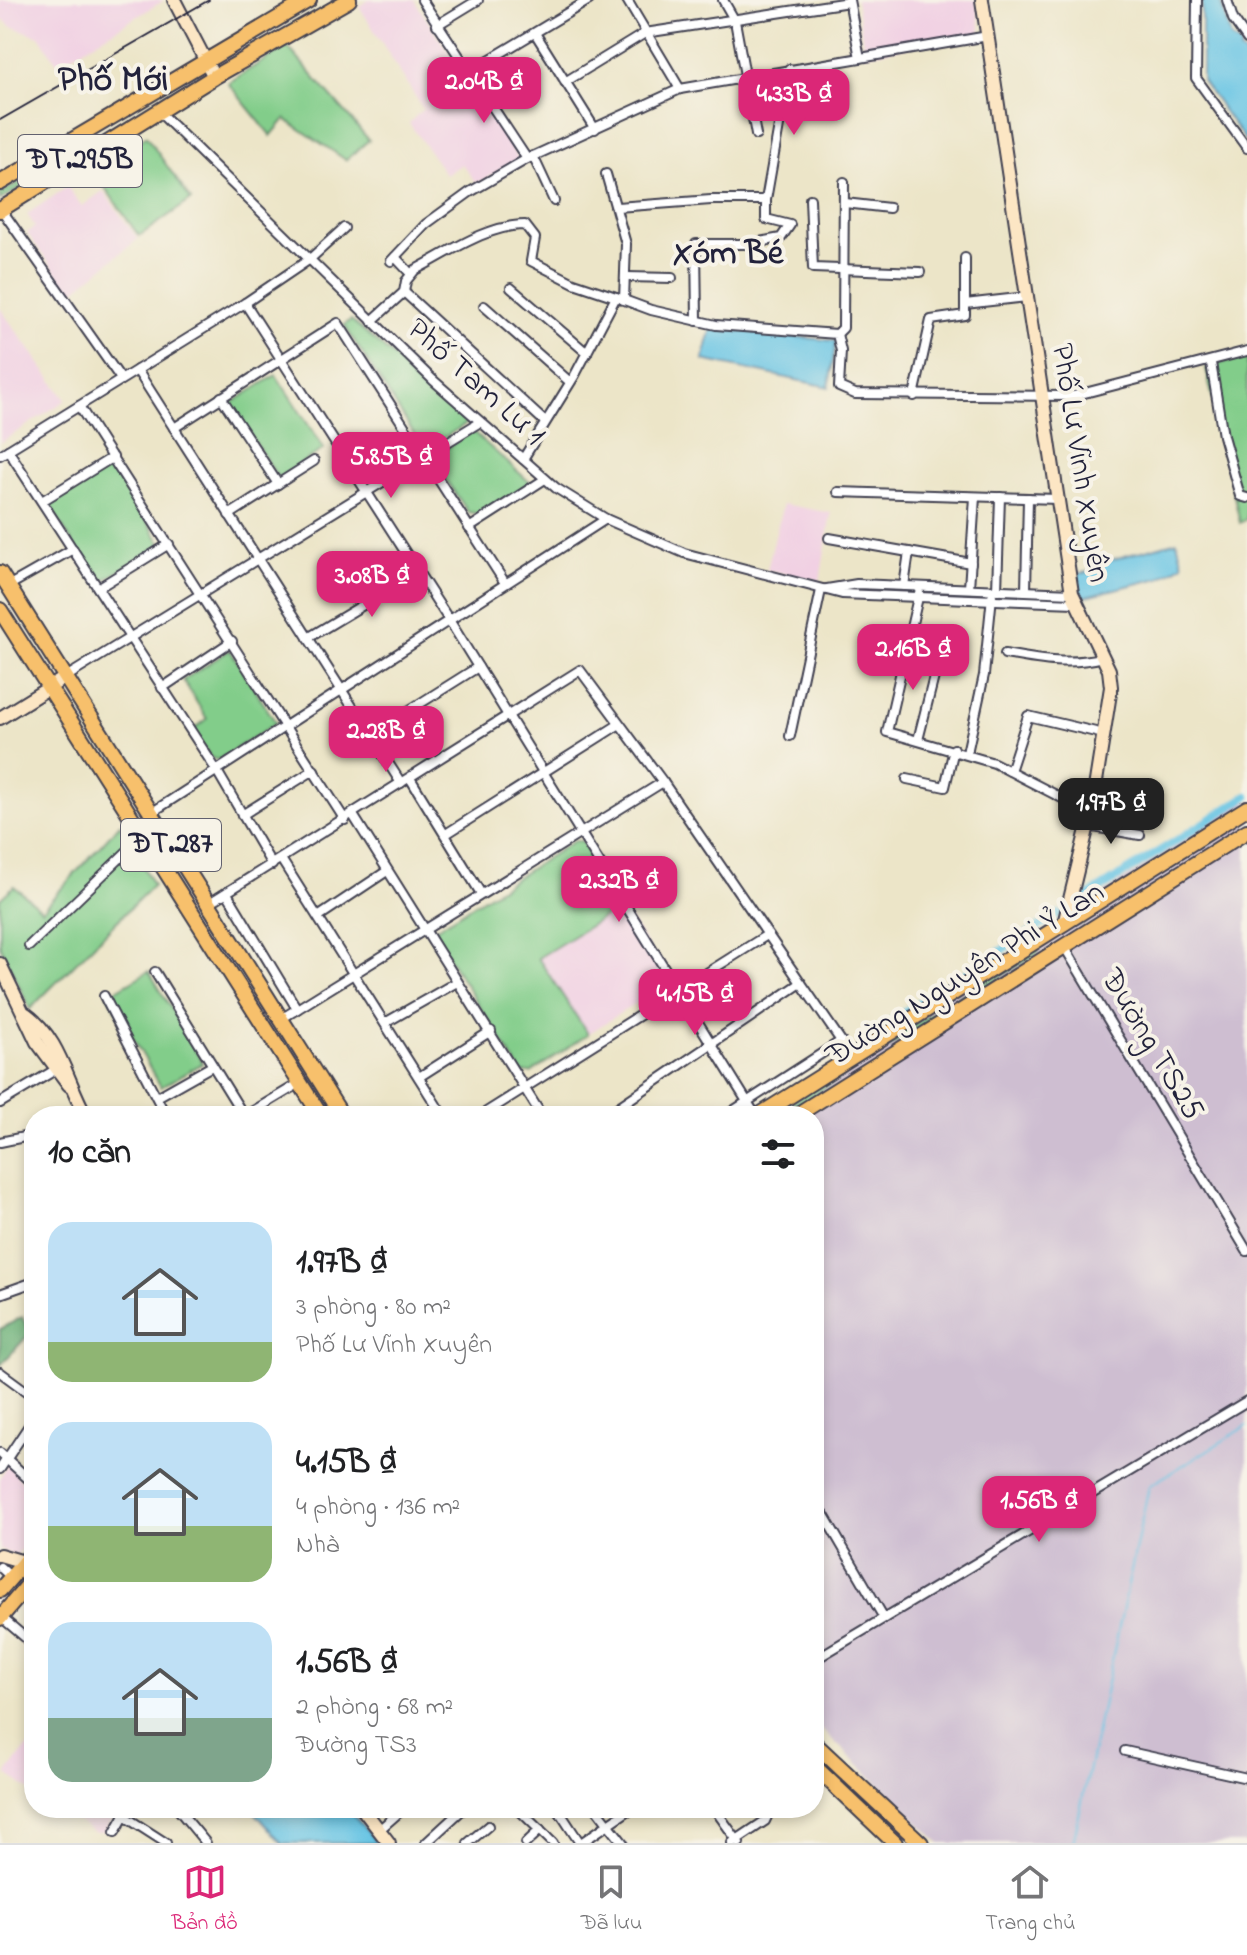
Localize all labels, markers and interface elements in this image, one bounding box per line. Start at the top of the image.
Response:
district label: Phố Mới [58,55,168,108]
pin: 2.04B ₫ [410,57,558,125]
text: 2.04B ₫ [445,64,523,102]
pin: 4.33B ₫ [720,69,868,137]
text: 4.33B ₫ [756,76,832,114]
road number: ĐT.295B [18,135,142,187]
district label: Xóm Bé [673,230,784,280]
street label: Phố Tam Lư 1 [395,308,555,458]
street label: Phố Lư Vĩnh Xuyên [1037,340,1121,586]
pin: 5.85B ₫ [317,432,465,500]
text: 5.85B ₫ [350,439,432,477]
pin: 3.08B ₫ [298,551,446,619]
text: 3.08B ₫ [335,558,409,596]
pin: 2.16B ₫ [839,624,987,692]
text: 2.16B ₫ [875,631,951,669]
pin: 2.28B ₫ [312,706,460,774]
text: 2.28B ₫ [347,713,425,751]
pin: 1.97B ₫ [1037,778,1185,846]
text: 1.97B ₫ [1076,785,1146,823]
road number: ĐT.287 [121,819,221,871]
pin: 2.32B ₫ [545,856,693,924]
text: 2.32B ₫ [579,863,659,901]
street label: Đường Nguyên Phi Ỷ Lan [817,870,1114,1080]
street label: Đường TS25 [1087,959,1215,1130]
pin: 4.15B ₫ [621,969,769,1037]
text: 4.15B ₫ [657,976,733,1014]
text: 10 căn [48,1129,131,1179]
icon: filters [756,1132,800,1176]
text: 1.97B ₫ [296,1239,387,1289]
icon: home [112,1254,208,1350]
text: 3 phòng · 80 m² [296,1289,451,1327]
text: Phố Lư Vĩnh Xuyên [296,1327,492,1365]
text: 4.15B ₫ [296,1439,396,1489]
icon: home [112,1454,208,1550]
pin: 1.56B ₫ [965,1476,1113,1544]
text: 1.56B ₫ [1000,1483,1078,1521]
text: 4 phòng · 136 m² [296,1489,460,1527]
text: Nhà [296,1527,339,1565]
text: 1.56B ₫ [296,1639,397,1689]
icon: home [112,1654,208,1750]
text: 2 phòng · 68 m² [296,1689,453,1727]
text: Đường TS3 [296,1727,417,1765]
tab: Bản đồ [172,1860,238,1940]
tab: Đã lưu [581,1860,642,1940]
tab: Trang chủ [985,1860,1075,1940]

